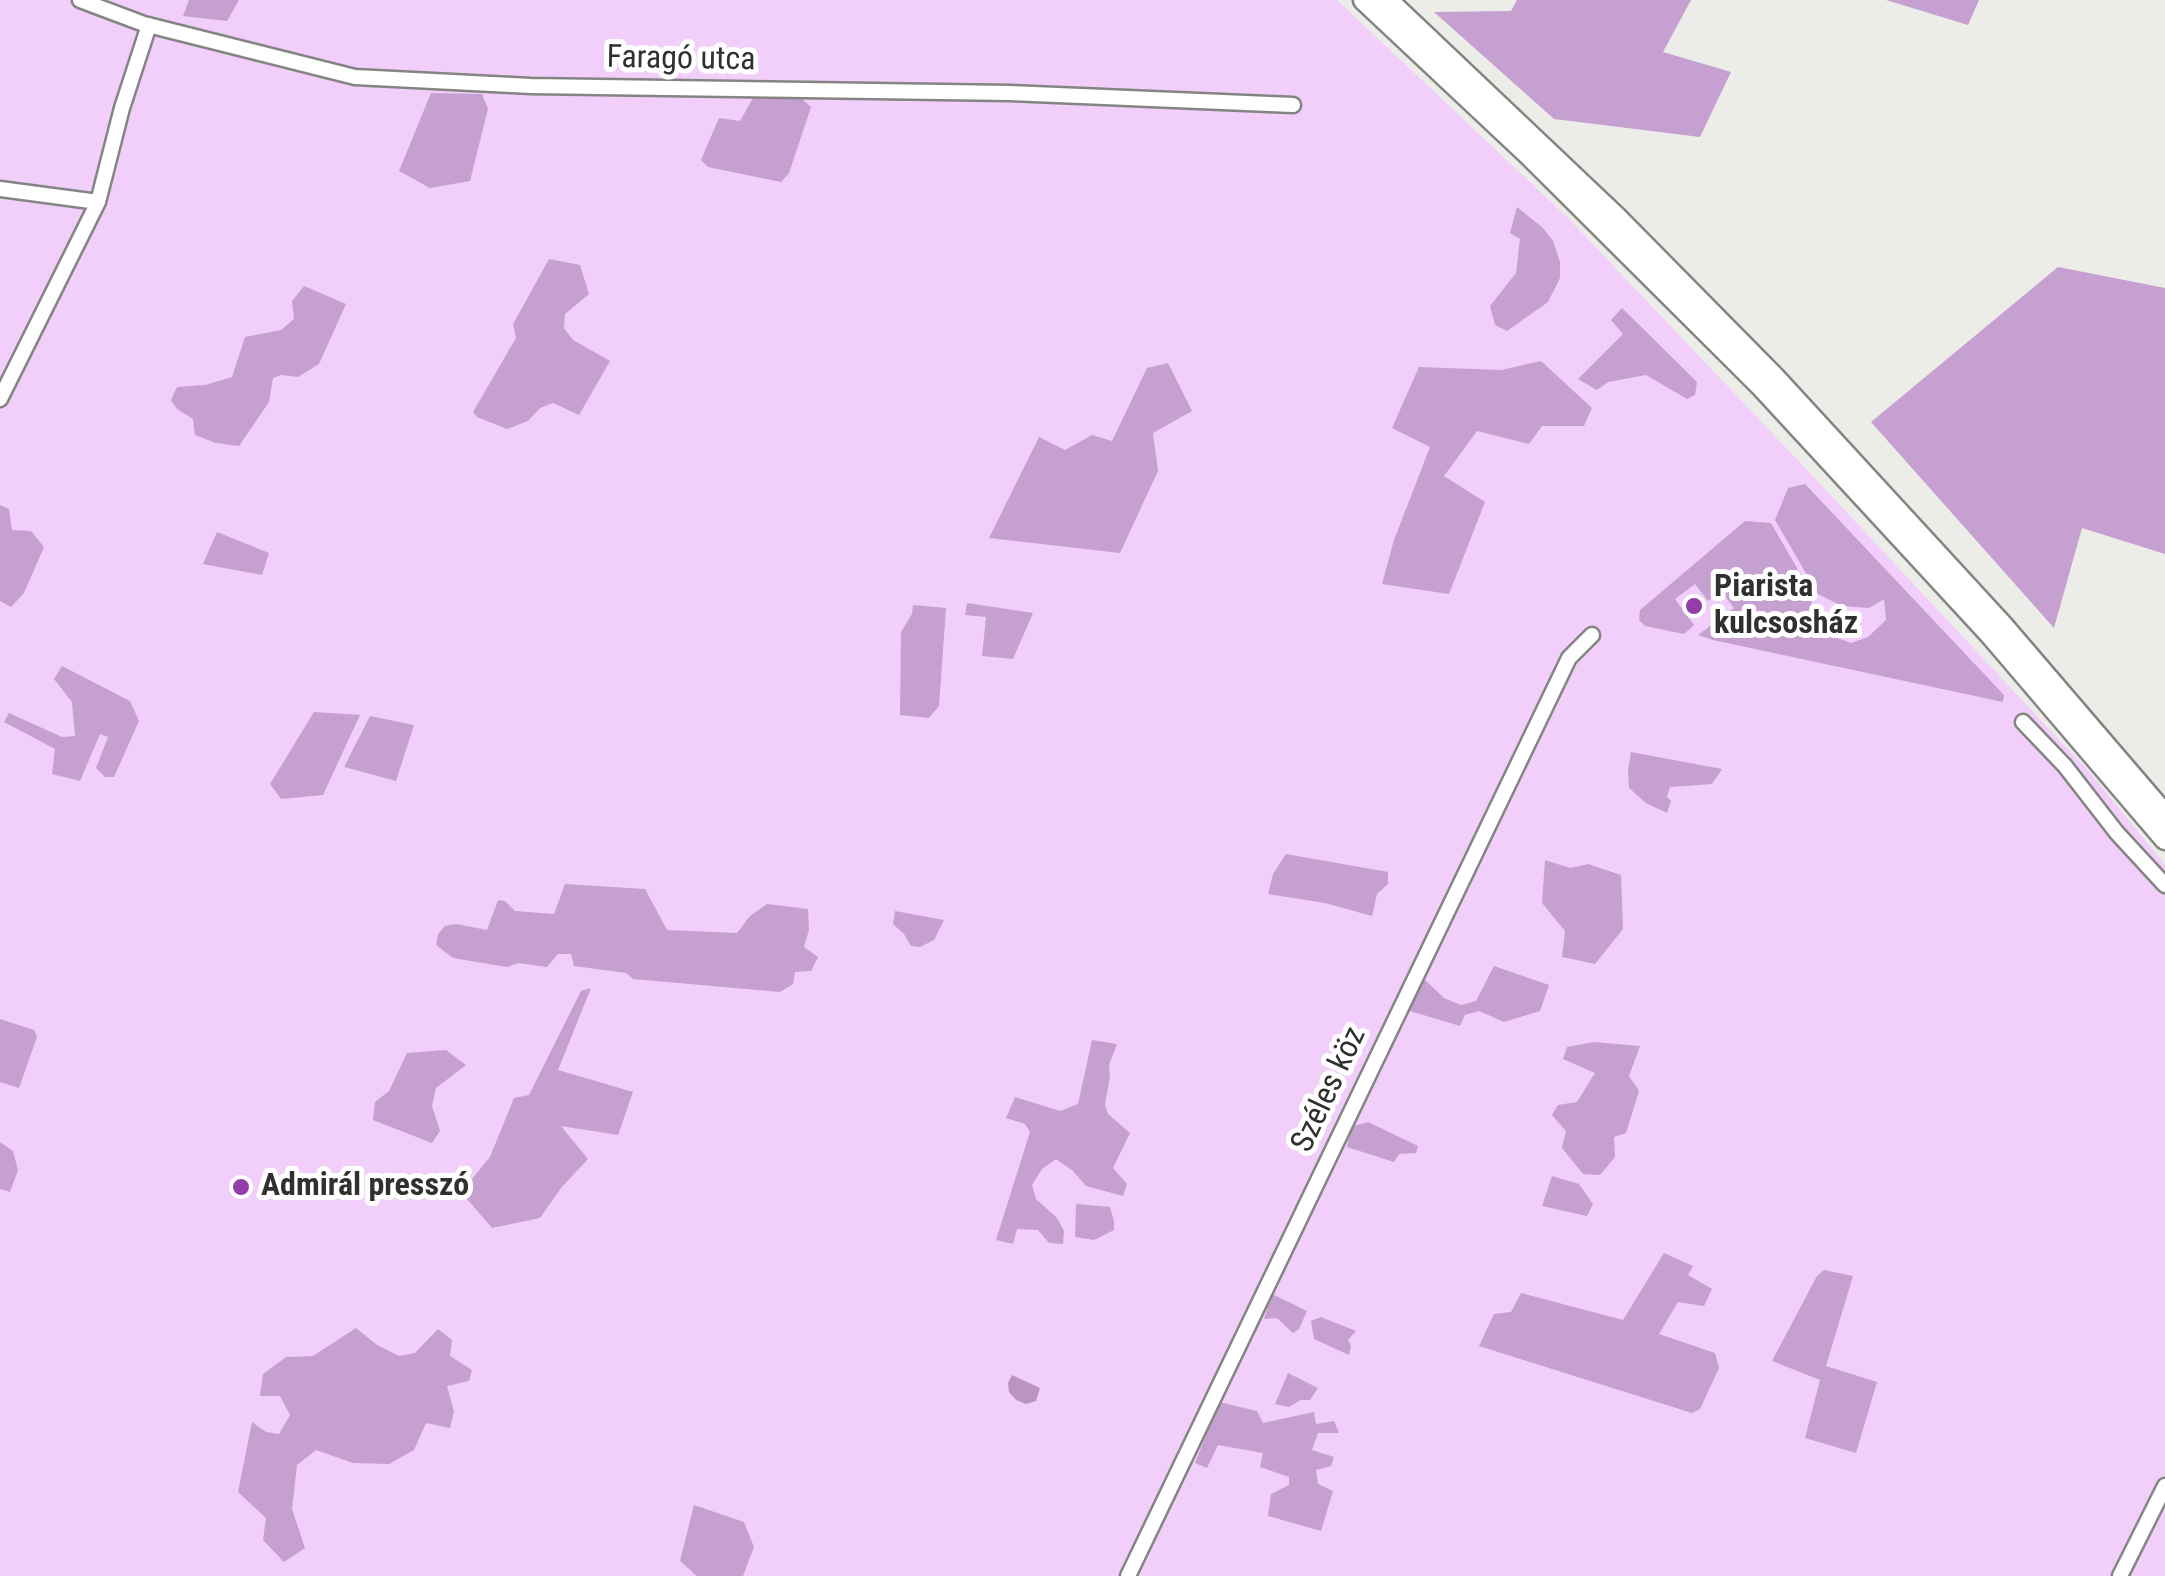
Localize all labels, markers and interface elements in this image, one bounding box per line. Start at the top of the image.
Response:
street label: Faragó utca [606,40,756,80]
place label: Piarista kulcsosház [1714,569,1858,644]
marker: Piarista kulcsosház [1683,595,1705,617]
street label: Széles köz [1284,1021,1376,1159]
place label: Admirál presszó [261,1168,469,1206]
marker: Admirál presszó [230,1176,252,1198]

